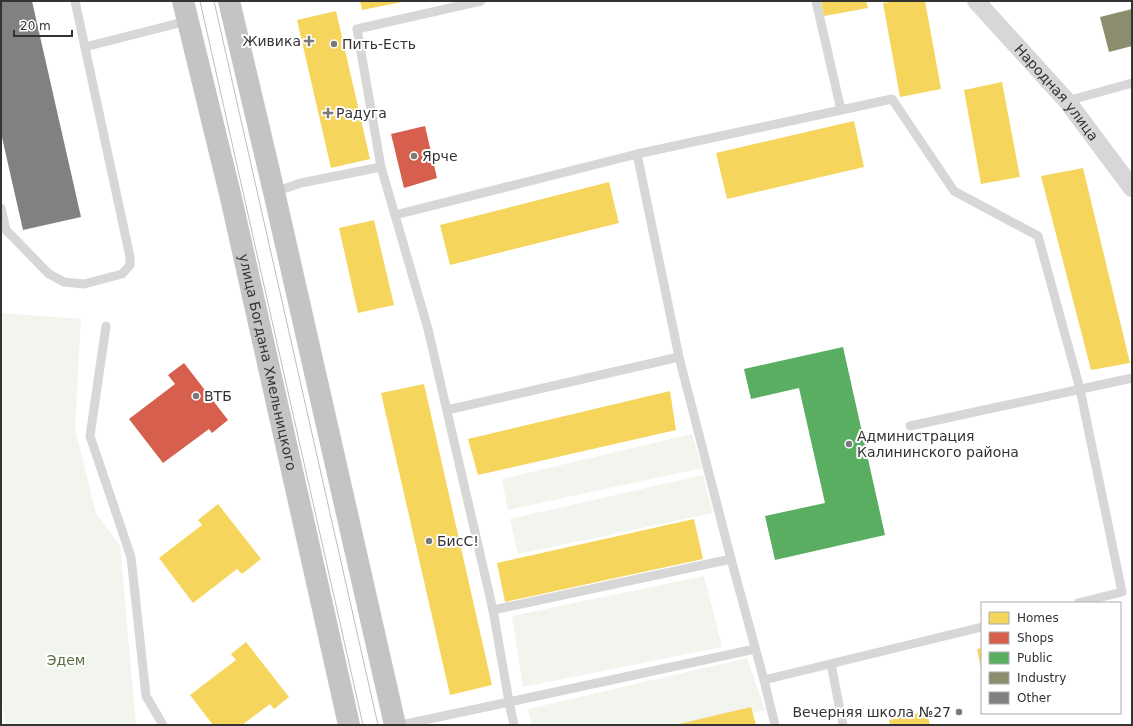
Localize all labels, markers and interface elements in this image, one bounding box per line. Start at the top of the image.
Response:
scale bar [14,12,72,38]
text: 20 m [20,19,51,33]
place label: Живика [242,33,301,49]
marker: Живика [304,36,314,46]
place label: Пить-Есть [342,36,416,52]
marker: Пить-Есть [329,39,339,49]
street label: Народная улица [1011,41,1102,144]
place label: Радуга [336,105,387,121]
marker: Радуга [323,108,333,118]
place label: Ярче [422,148,458,164]
marker: Ярче [409,151,419,161]
street label: улица Богдана Хмельницкого [236,252,300,472]
place label: ВТБ [204,388,232,404]
marker: ВТБ [191,391,201,401]
place label: Администрация Калининского района [857,428,1019,460]
marker: Администрация Калининского района [844,439,854,449]
place label: БисС! [437,533,479,549]
marker: БисС! [424,536,434,546]
legend [981,602,1121,714]
text: Homes [1017,611,1059,625]
text: Shops [1017,631,1053,645]
text: Public [1017,651,1053,665]
park label: Эдем [47,652,85,668]
text: Industry [1017,671,1066,685]
text: Other [1017,691,1051,705]
place label: Вечерняя школа №27 [792,704,951,720]
marker: Вечерняя школа №27 [954,707,964,717]

